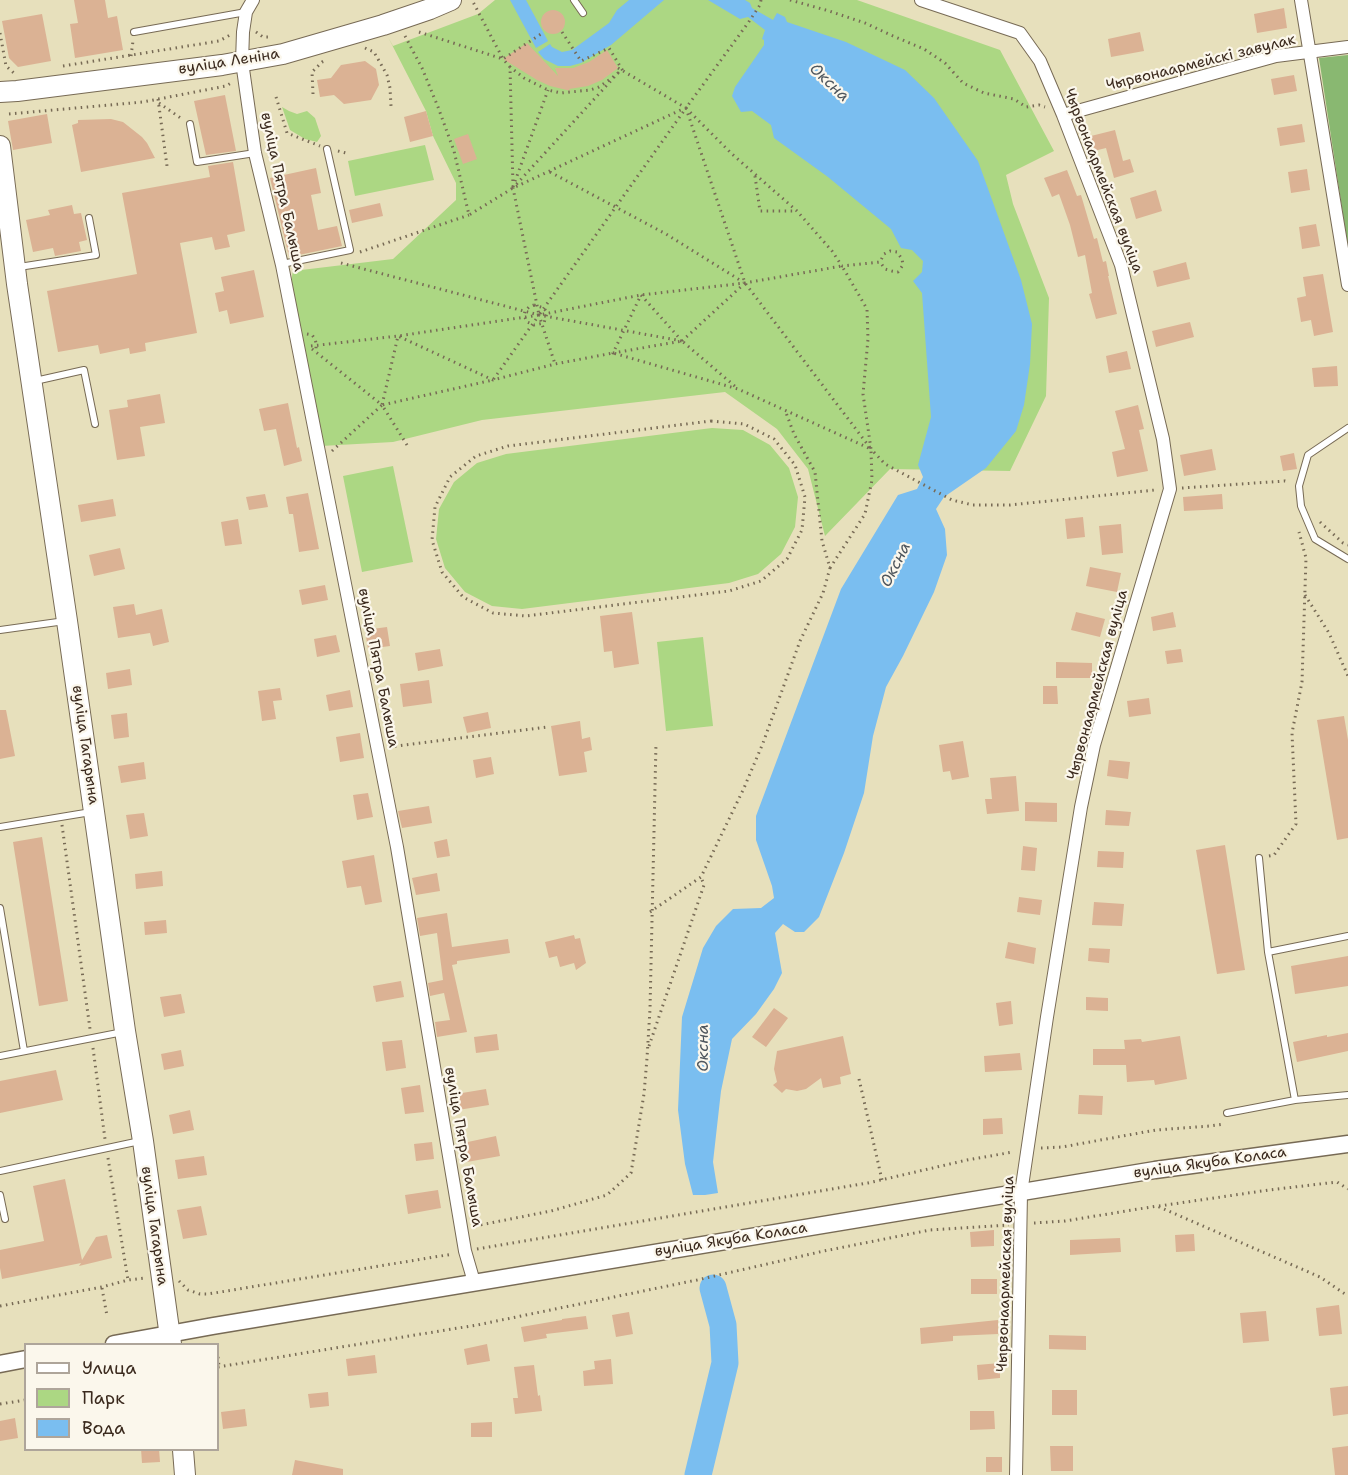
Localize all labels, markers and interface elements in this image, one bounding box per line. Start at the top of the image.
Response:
street label: Чырвонаармейскі завулак [1104,31,1298,95]
street label: вуліца Леніна [177,45,281,79]
water label: Оксна [805,60,853,106]
street label: Чырвонаармейская вуліца [1059,86,1147,276]
street label: вуліца Пятра Балыша [256,111,308,273]
water label: Оксна [877,539,915,591]
street label: вуліца Пятра Балыша [354,587,402,749]
street label: Чырвонаармейская вуліца [1064,588,1132,782]
street label: вуліца Гагарына [68,684,102,806]
water label: Оксна [694,1024,714,1072]
street label: вуліца Пятра Балыша [440,1066,486,1228]
street label: вуліца Якуба Коласа [1133,1143,1287,1183]
street label: вуліца Гагарына [137,1165,171,1287]
street label: Чырвонаармейская вуліца [994,1176,1018,1372]
street label: вуліца Якуба Коласа [654,1219,808,1261]
legend [24,1343,219,1451]
text: Улица [82,1356,136,1380]
text: Парк [82,1386,125,1410]
text: Вода [82,1416,125,1440]

